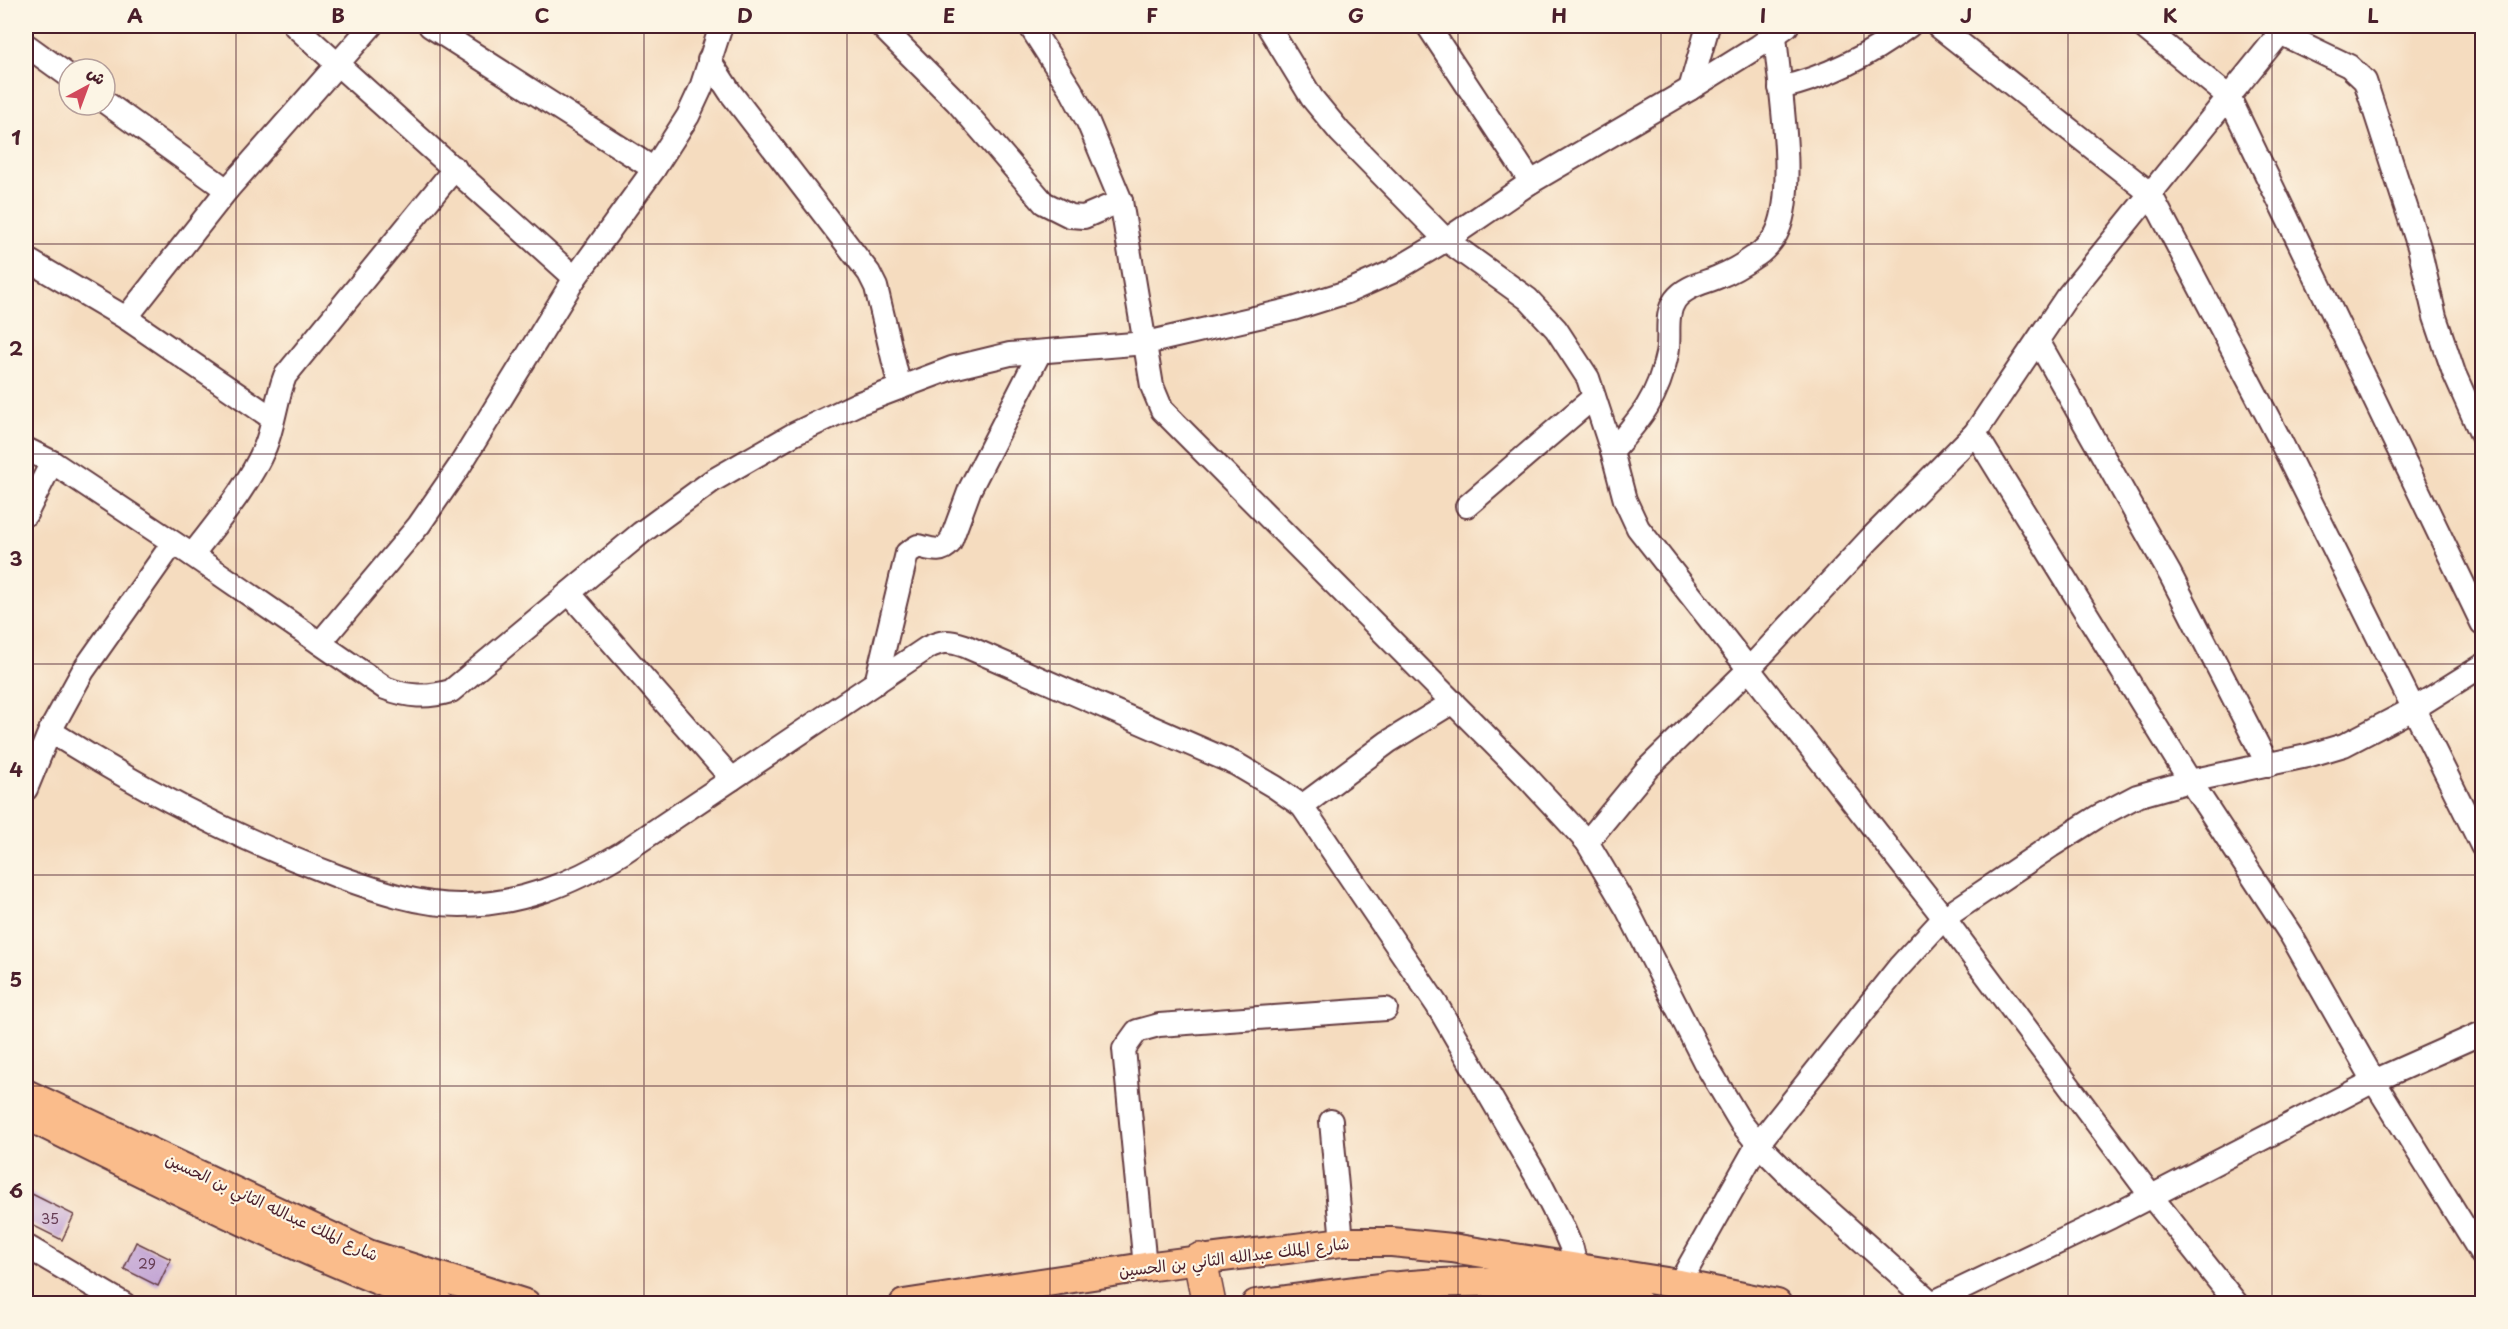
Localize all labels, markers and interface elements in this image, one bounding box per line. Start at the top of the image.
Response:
text: A [127,0,143,30]
text: B [331,0,345,30]
text: C [534,0,550,30]
text: D [737,0,753,30]
text: E [943,0,955,30]
text: F [1146,0,1158,30]
text: G [1348,0,1364,30]
text: H [1551,0,1567,30]
text: I [1760,0,1766,30]
text: J [1960,0,1972,30]
text: K [2163,0,2178,30]
text: L [2367,0,2379,30]
north arrow [57,57,117,117]
text: ش [83,60,112,90]
text: 1 [11,122,21,152]
text: 2 [9,333,23,363]
text: 3 [9,543,23,573]
text: 4 [9,754,23,784]
text: 5 [10,964,22,994]
street label: شارع الملك عبدالله الثاني بن الحسين [160,1146,383,1270]
text: 6 [9,1175,23,1205]
house number: 35 [41,1208,59,1229]
street label: شارع الملك عبدالله الثاني بن الحسين [1117,1230,1351,1286]
house number: 29 [138,1253,156,1274]

